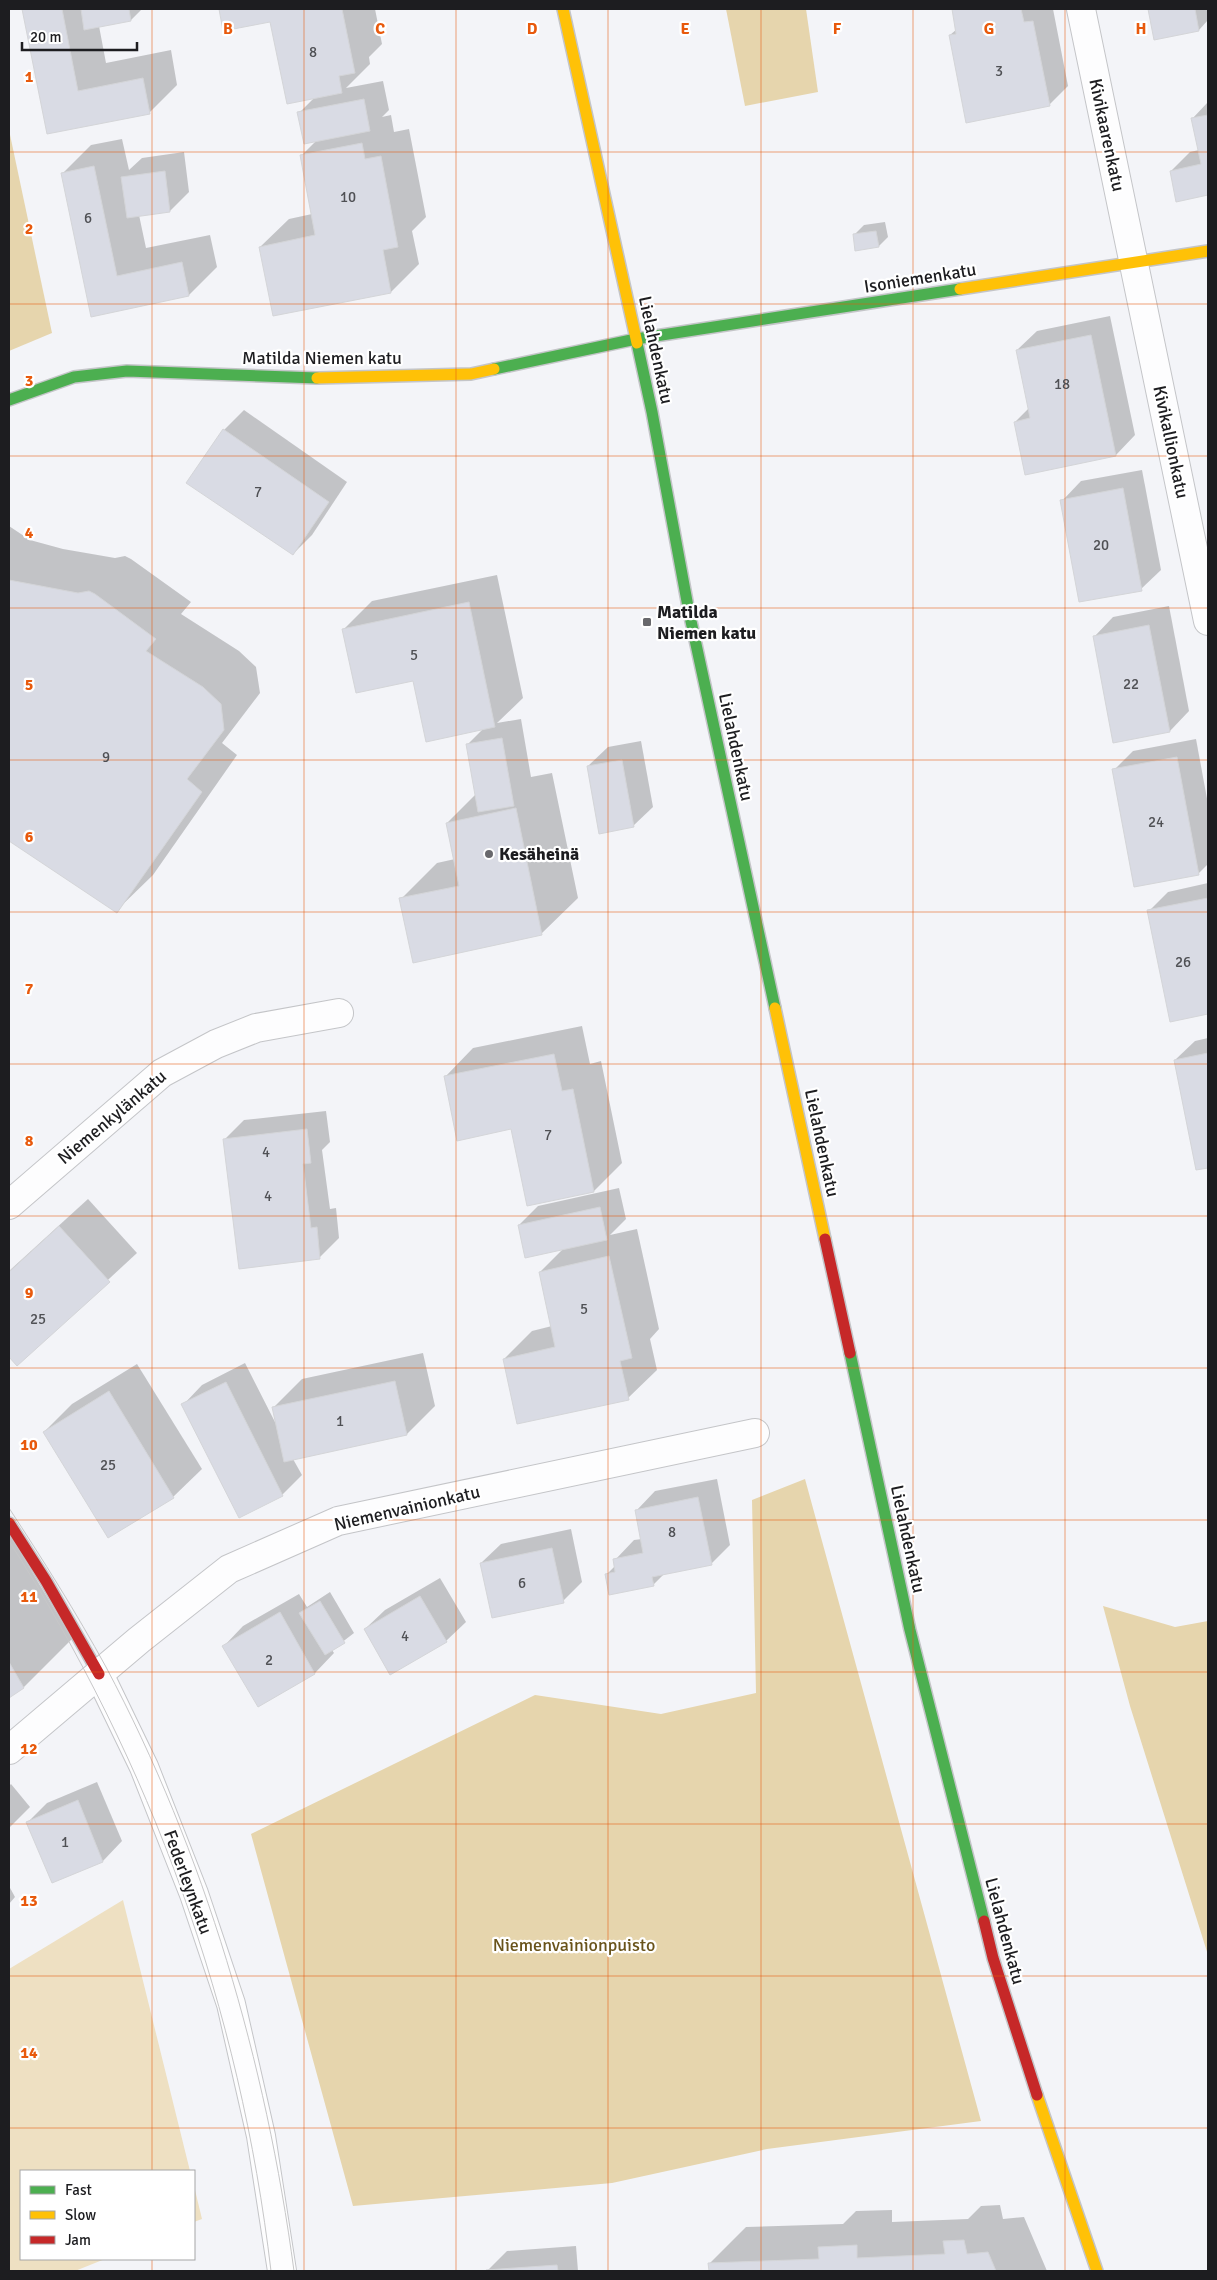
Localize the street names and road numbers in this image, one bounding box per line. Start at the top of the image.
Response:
street label: Kivikaarenkatu [1084,77,1130,193]
street label: Isoniemenkatu [862,258,978,298]
street label: Lielahdenkatu [634,294,678,406]
street label: Matilda Niemen katu [242,347,402,369]
street label: Kivikallionkatu [1148,384,1194,500]
street label: Lielahdenkatu [714,691,758,803]
street label: Niemenkylänkatu [53,1065,171,1169]
street label: Lielahdenkatu [800,1087,844,1199]
street label: Niemenvainionkatu [332,1480,482,1536]
street label: Lielahdenkatu [886,1483,930,1595]
street label: Federleynkatu [159,1827,217,1937]
street label: Lielahdenkatu [980,1875,1030,1987]

